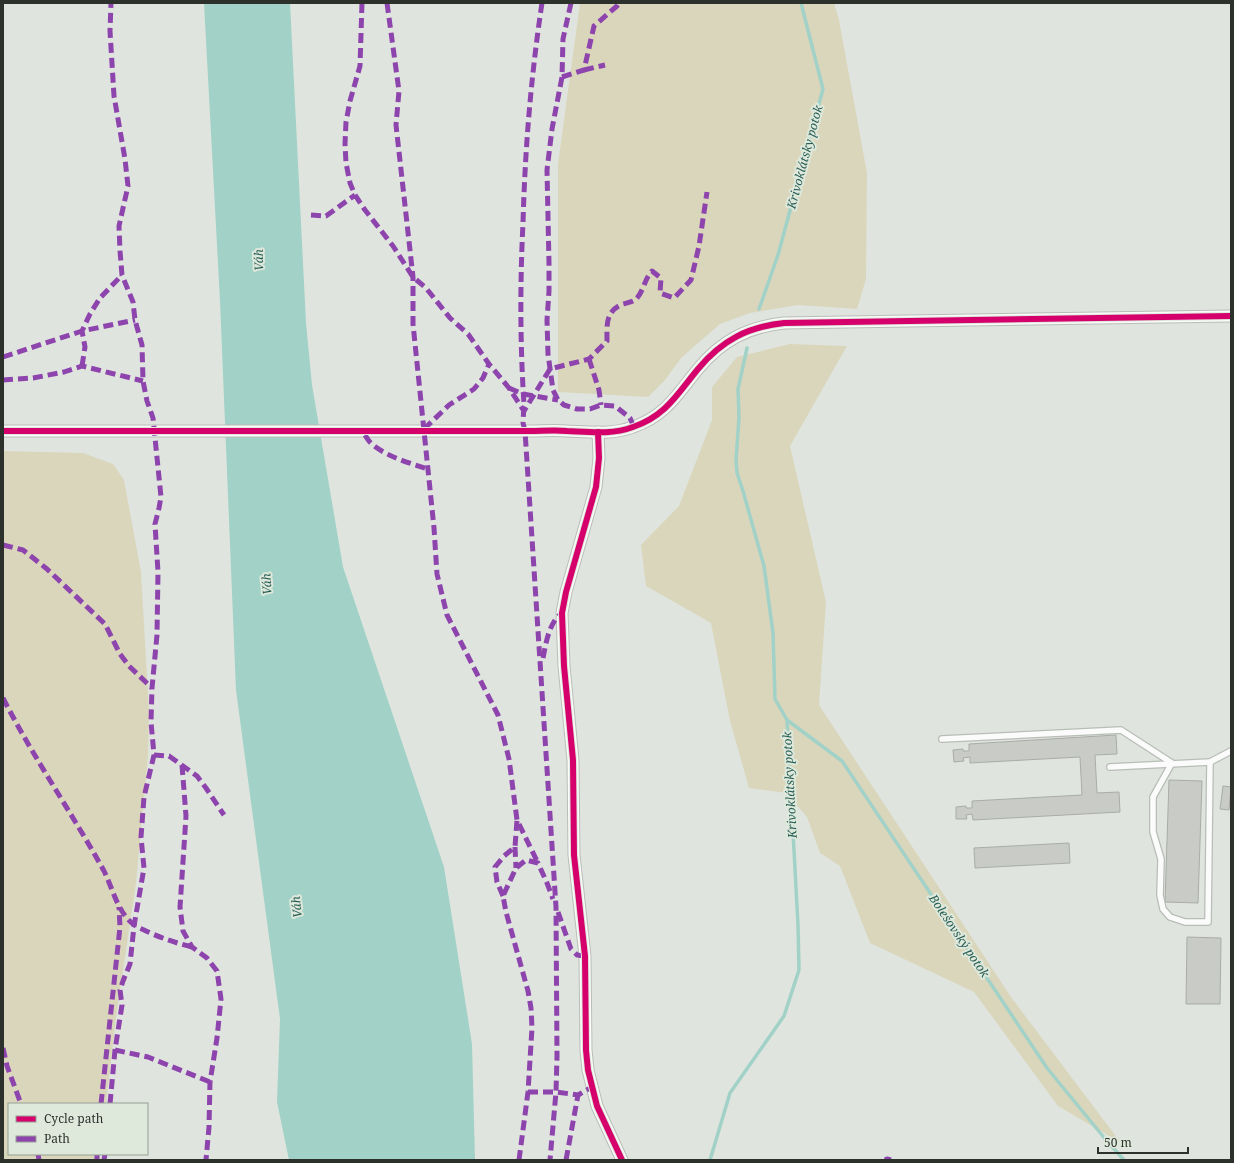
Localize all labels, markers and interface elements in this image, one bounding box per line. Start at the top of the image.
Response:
water label: Krivoklátsky potok [782,102,827,212]
water label: Váh [250,249,267,271]
water label: Váh [257,573,276,595]
water label: Krivoklátsky potok [778,730,801,840]
water label: Bolešovský potok [925,890,994,982]
water label: Váh [287,895,306,919]
legend [8,1103,148,1155]
text: Cycle path [44,1110,104,1127]
scale bar [1098,1129,1188,1155]
text: Path [44,1130,70,1147]
text: 50 m [1104,1134,1132,1151]

